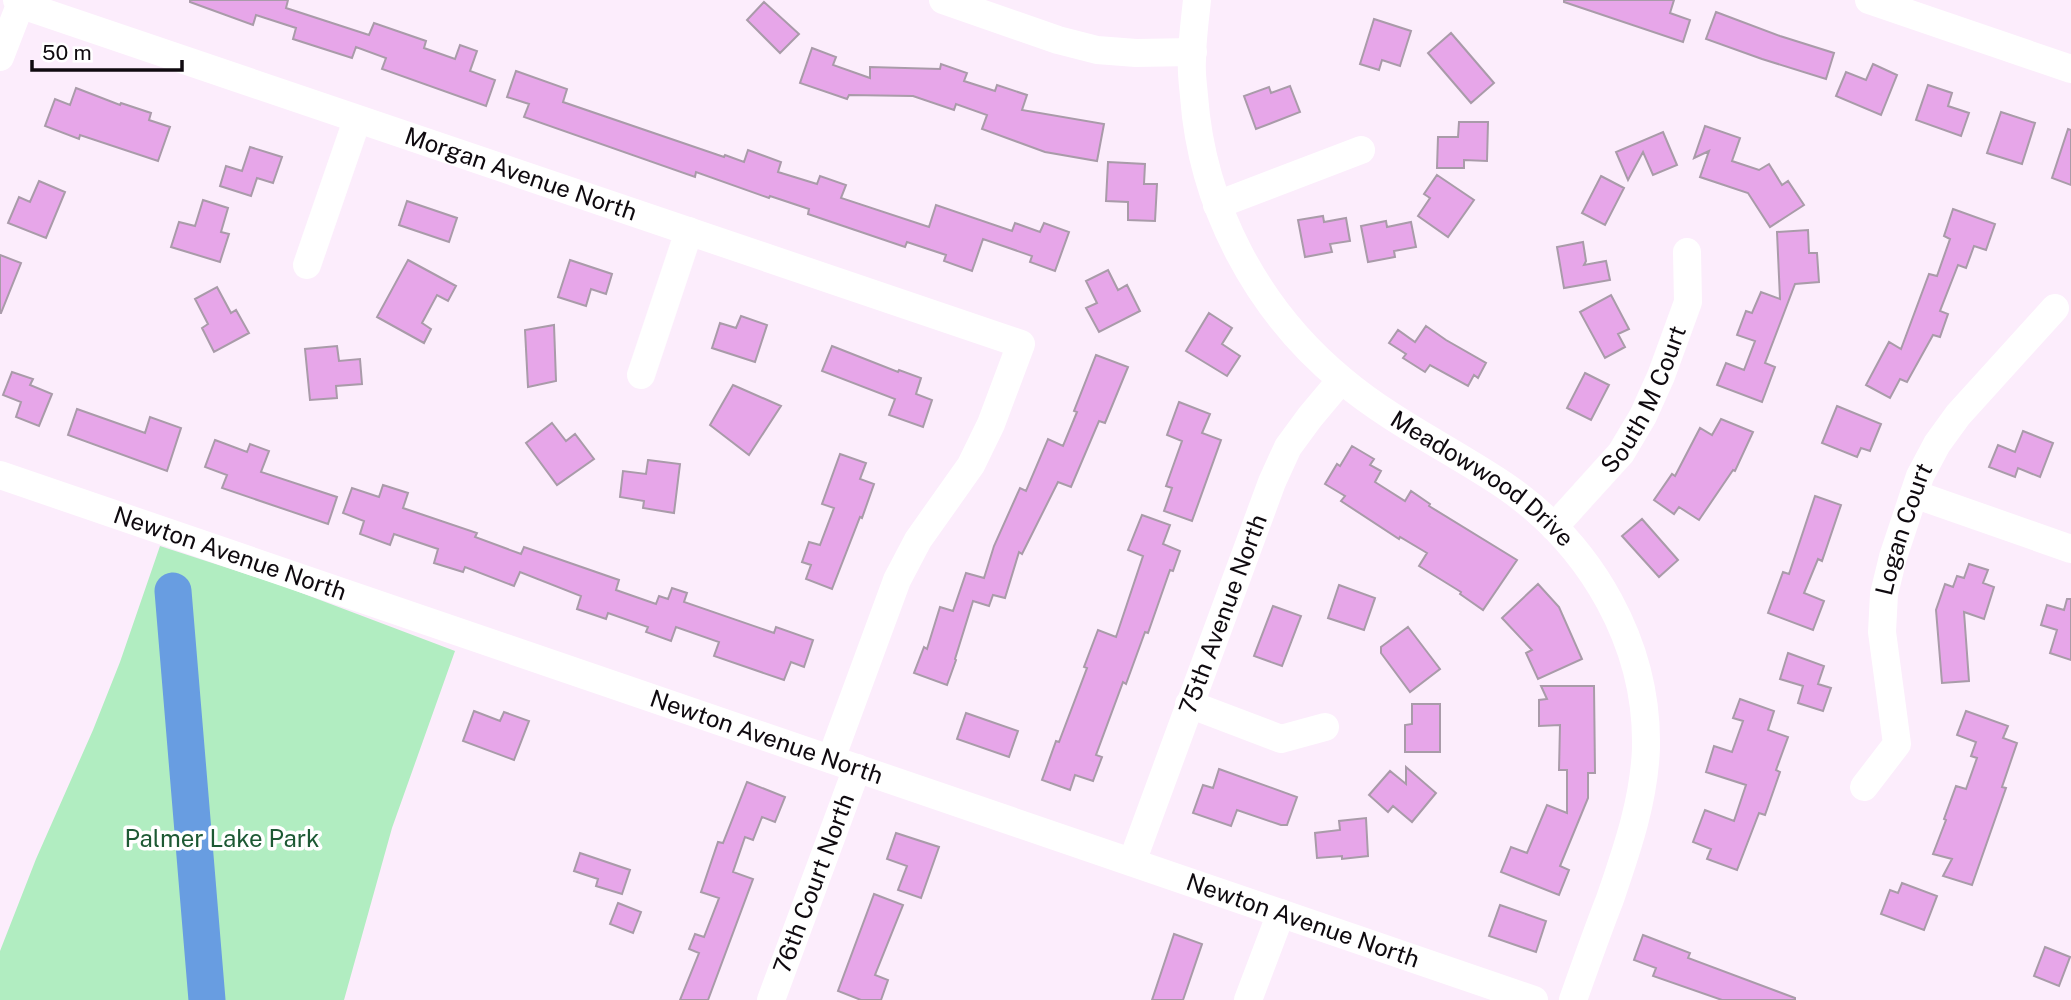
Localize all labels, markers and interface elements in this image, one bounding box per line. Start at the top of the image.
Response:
scale bar [32,28,182,72]
text: 50 m [42,40,92,65]
street label: Morgan Avenue North [401,121,641,226]
street label: South M Court [1594,322,1691,479]
street label: Meadowwood Drive [1386,404,1580,552]
street label: Logan Court [1869,458,1937,598]
street label: Newton Avenue North [110,500,350,606]
street label: 75th Avenue North [1173,510,1272,718]
street label: Newton Avenue North [647,684,887,789]
street label: 76th Court North [767,789,859,977]
park label: Palmer Lake Park [124,824,320,852]
street label: Newton Avenue North [1183,867,1423,973]

